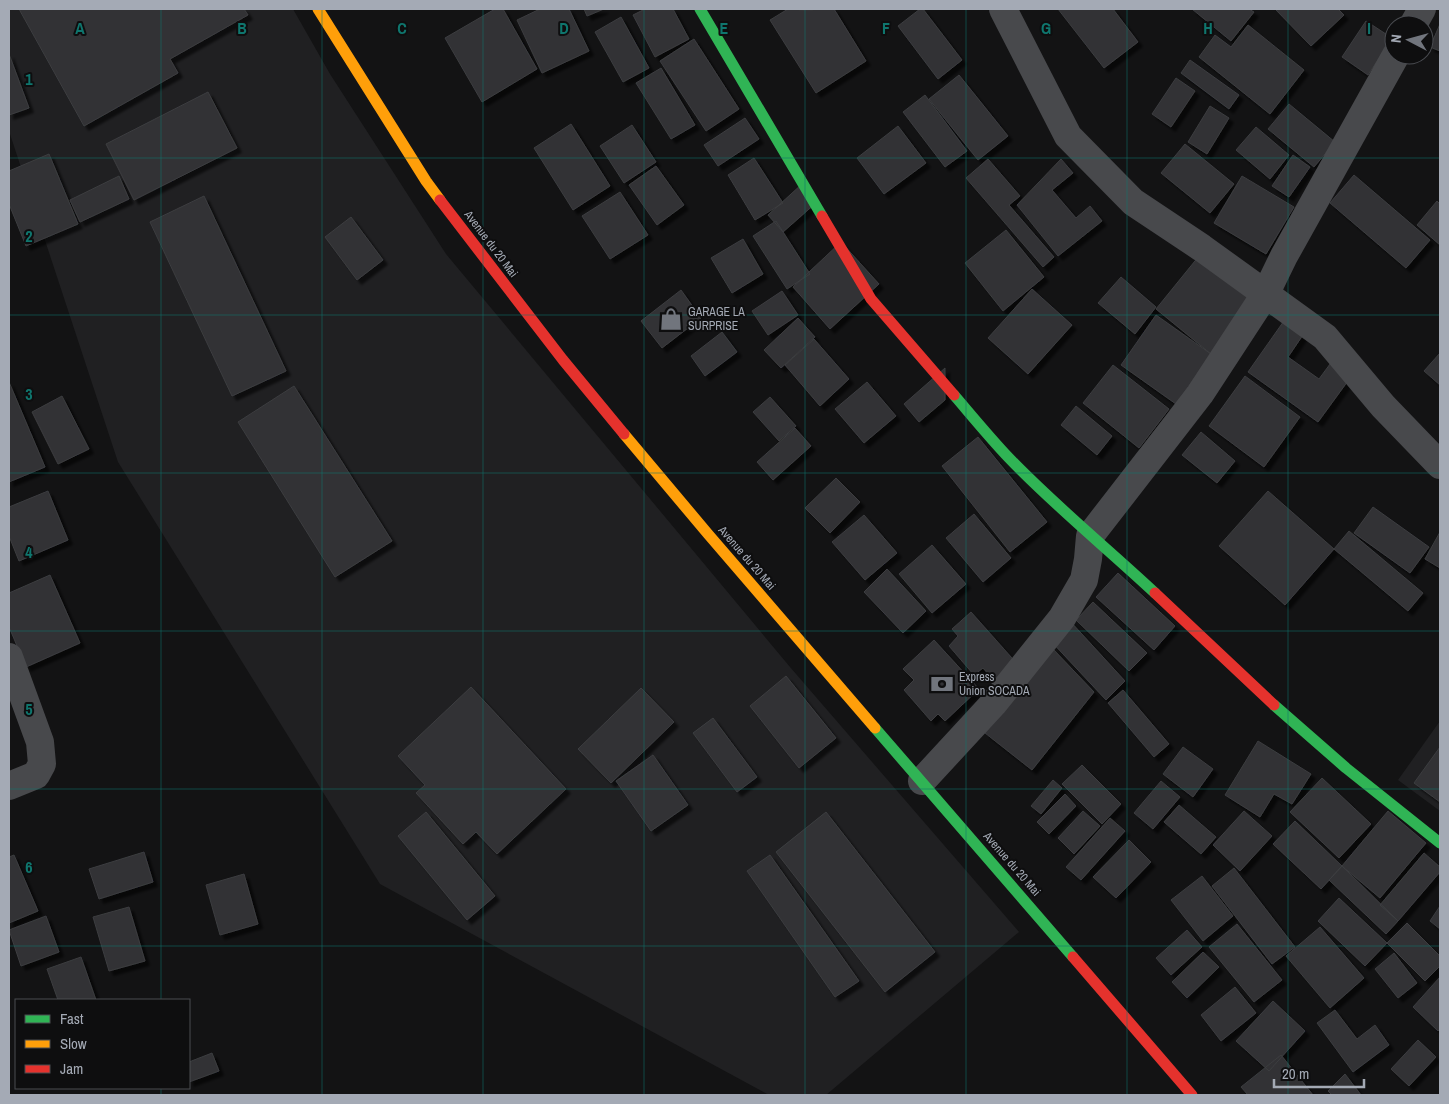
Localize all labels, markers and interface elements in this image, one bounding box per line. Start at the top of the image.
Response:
north arrow [1384,15,1434,65]
text: A [75,17,85,39]
text: B [237,17,247,39]
text: C [397,17,407,39]
text: D [559,17,569,39]
text: E [720,17,729,39]
text: F [882,17,890,39]
text: G [1041,17,1051,39]
text: H [1203,17,1213,39]
text: I [1367,17,1371,39]
text: N [1387,34,1405,44]
text: 1 [25,68,33,90]
street label: Avenue du 20 Mai [460,207,521,281]
text: 2 [25,225,33,247]
place label: GARAGE LA SURPRISE [688,304,745,334]
shop icon: GARAGE LA SURPRISE [658,306,684,332]
text: 3 [25,383,33,405]
street label: Avenue du 20 Mai [714,522,779,593]
text: 4 [25,541,33,563]
place label: Express Union SOCADA [959,669,1030,699]
bank icon: Express Union SOCADA [929,671,955,697]
text: 5 [25,698,33,720]
street label: Avenue du 20 Mai [979,828,1044,899]
text: 6 [25,856,33,878]
legend [15,999,190,1089]
text: Fast [60,1008,84,1029]
text: Slow [60,1033,87,1054]
scale bar [1274,1056,1364,1088]
text: Jam [60,1058,83,1079]
text: 20 m [1282,1063,1309,1084]

